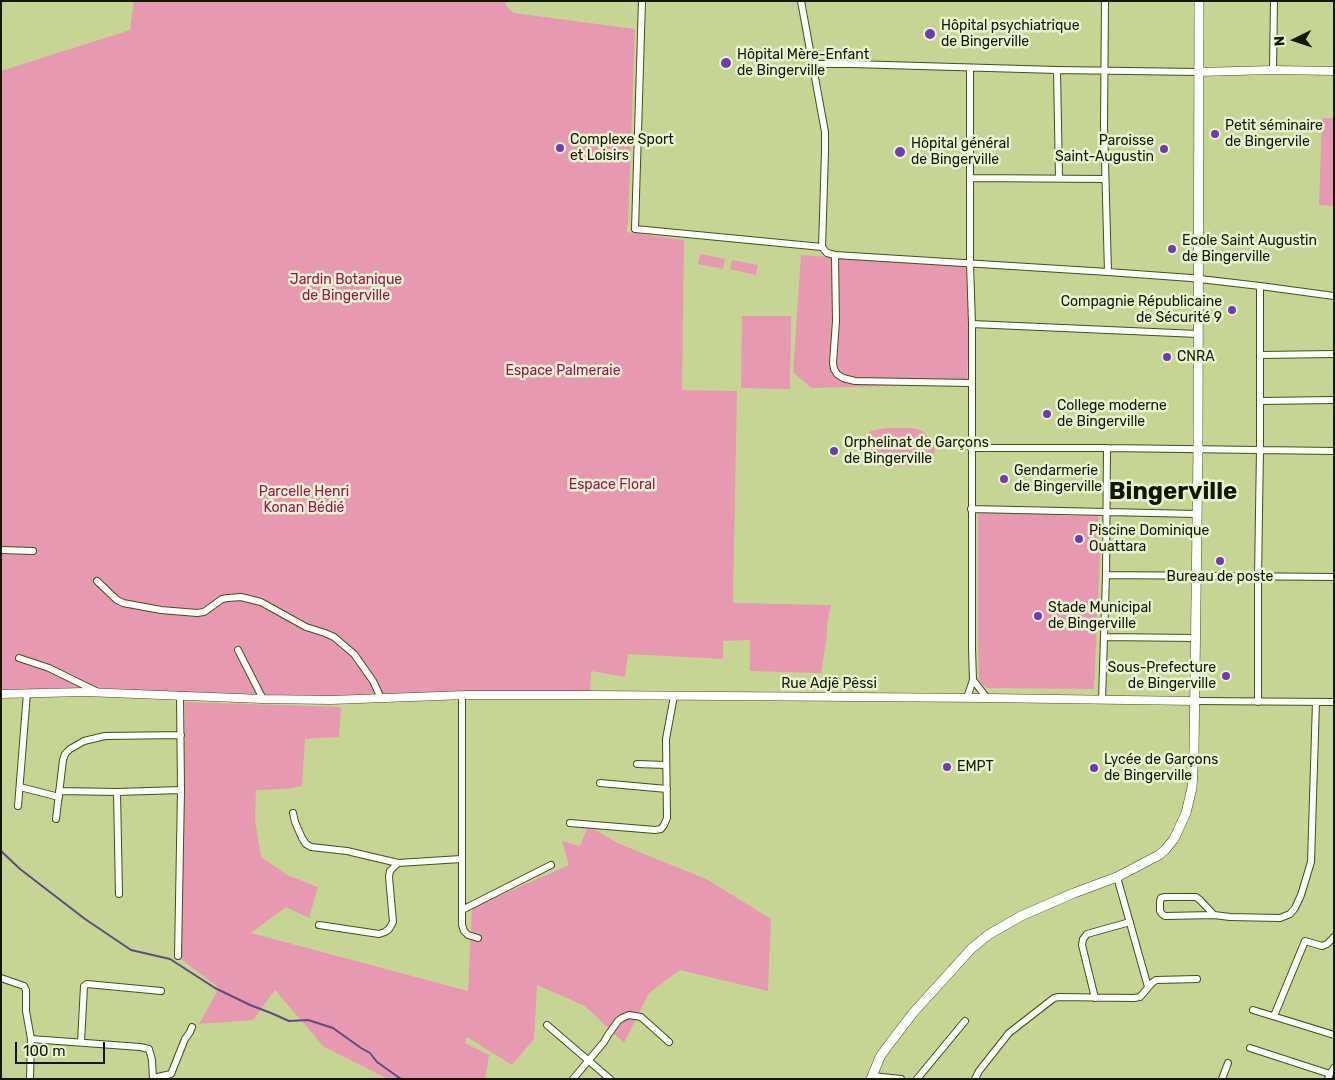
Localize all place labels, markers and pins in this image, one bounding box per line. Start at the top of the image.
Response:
place label: Hôpital psychiatrique de Bingerville [941,18,1080,50]
marker: Hôpital psychiatrique de Bingerville [923,27,937,41]
place label: Hôpital Mère-Enfant de Bingerville [737,47,869,80]
marker: Hôpital Mère-Enfant de Bingerville [719,56,733,70]
place label: Petit séminaire de Bingervile [1225,118,1323,150]
marker: Petit séminaire de Bingervile [1209,128,1221,140]
place label: Complexe Sport et Loisirs [570,132,674,164]
place label: Paroisse Saint-Augustin [1055,133,1154,166]
place label: Hôpital général de Bingerville [911,136,1010,168]
marker: Complexe Sport et Loisirs [554,142,566,154]
marker: Paroisse Saint-Augustin [1158,143,1170,155]
marker: Hôpital général de Bingerville [893,145,907,159]
place label: Ecole Saint Augustin de Bingerville [1182,233,1317,266]
marker: Ecole Saint Augustin de Bingerville [1166,243,1178,255]
place label: Compagnie Républicaine de Sécurité 9 [1061,294,1222,326]
marker: Compagnie Républicaine de Sécurité 9 [1226,304,1238,316]
place label: CNRA [1177,349,1215,365]
marker: CNRA [1161,351,1173,363]
place label: College moderne de Bingerville [1057,398,1167,431]
marker: College moderne de Bingerville [1041,408,1053,420]
place label: Orphelinat de Garçons de Bingerville [844,435,989,468]
marker: Orphelinat de Garçons de Bingerville [828,445,840,457]
place label: Gendarmerie de Bingerville [1014,463,1102,496]
marker: Gendarmerie de Bingerville [998,473,1010,485]
place label: Piscine Dominique Ouattara [1089,523,1209,556]
marker: Piscine Dominique Ouattara [1073,533,1085,545]
marker: Bureau de poste [1214,555,1226,567]
place label: Bureau de poste [1167,569,1273,585]
place label: Stade Municipal de Bingerville [1048,600,1152,632]
marker: Stade Municipal de Bingerville [1032,610,1044,622]
place label: Sous-Prefecture de Bingerville [1107,660,1216,692]
marker: Sous-Prefecture de Bingerville [1220,670,1232,682]
place label: Lycée de Garçons de Bingerville [1104,752,1218,784]
place label: EMPT [957,759,994,775]
marker: EMPT [941,761,953,773]
marker: Lycée de Garçons de Bingerville [1088,762,1100,774]

